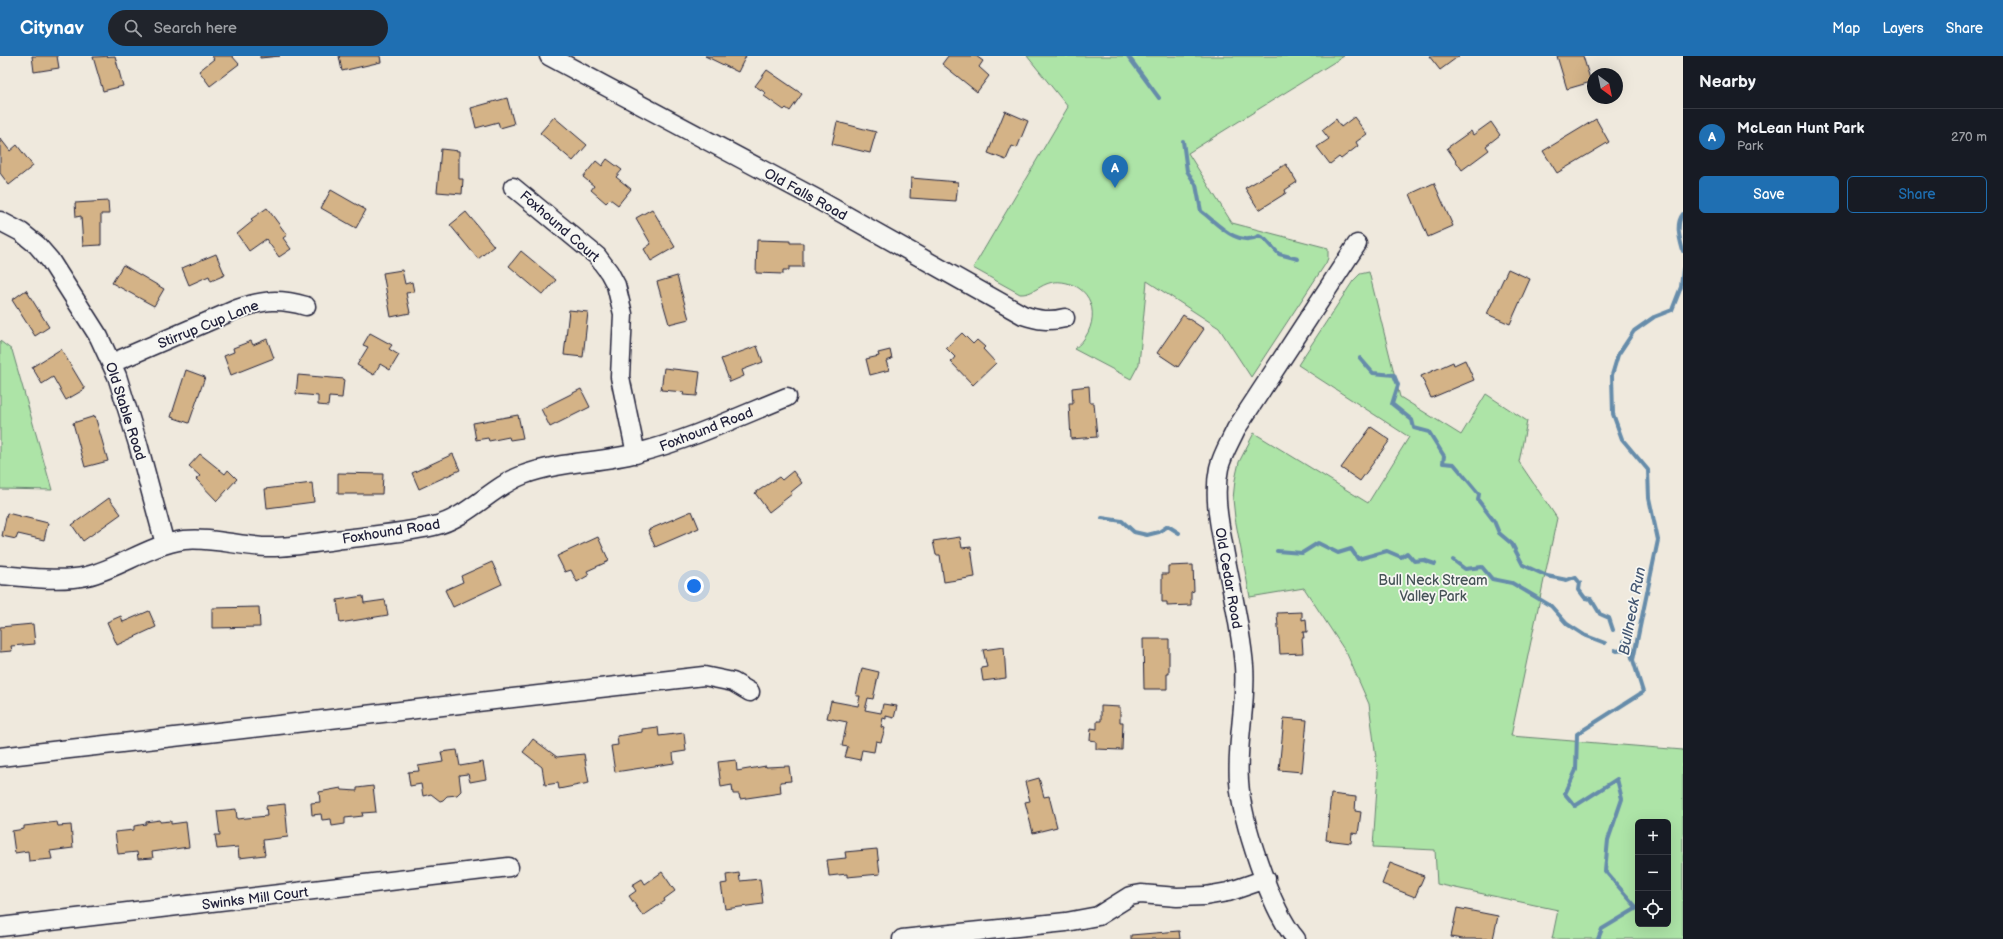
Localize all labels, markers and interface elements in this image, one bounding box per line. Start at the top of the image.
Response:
search box [108,10,388,46]
text: Citynav [20,17,84,40]
icon: search [122,17,144,39]
text: Search here [154,19,237,38]
text: Map [1832,20,1860,37]
text: Layers [1882,20,1924,37]
text: Share [1946,20,1983,37]
north arrow [1587,68,1623,104]
text: Nearby [1699,72,1756,92]
text: McLean Hunt Park [1737,119,1864,138]
text: A [1708,129,1716,145]
text: 270 m [1951,129,1987,145]
text: Park [1737,138,1763,154]
pin: A [1102,155,1128,188]
street label: Old Falls Road [761,165,850,224]
button: Save [1699,176,1839,213]
button: Share [1847,176,1987,213]
street label: Foxhound Court [516,187,604,266]
street label: Stirrup Cup Lane [155,296,261,352]
street label: Old Stable Road [102,360,149,462]
street label: Foxhound Road [657,404,755,455]
street label: Foxhound Road [341,515,441,548]
street label: Old Cedar Road [1211,526,1246,630]
water label: Bullneck Run [1615,565,1650,657]
park label: Bull Neck Stream Valley Park [1378,572,1488,605]
your location [684,576,704,596]
map controls [1635,819,1671,927]
button: + [1635,819,1671,855]
button: − [1635,855,1671,891]
street label: Swinks Mill Court [201,883,310,913]
button: locate [1635,891,1671,927]

